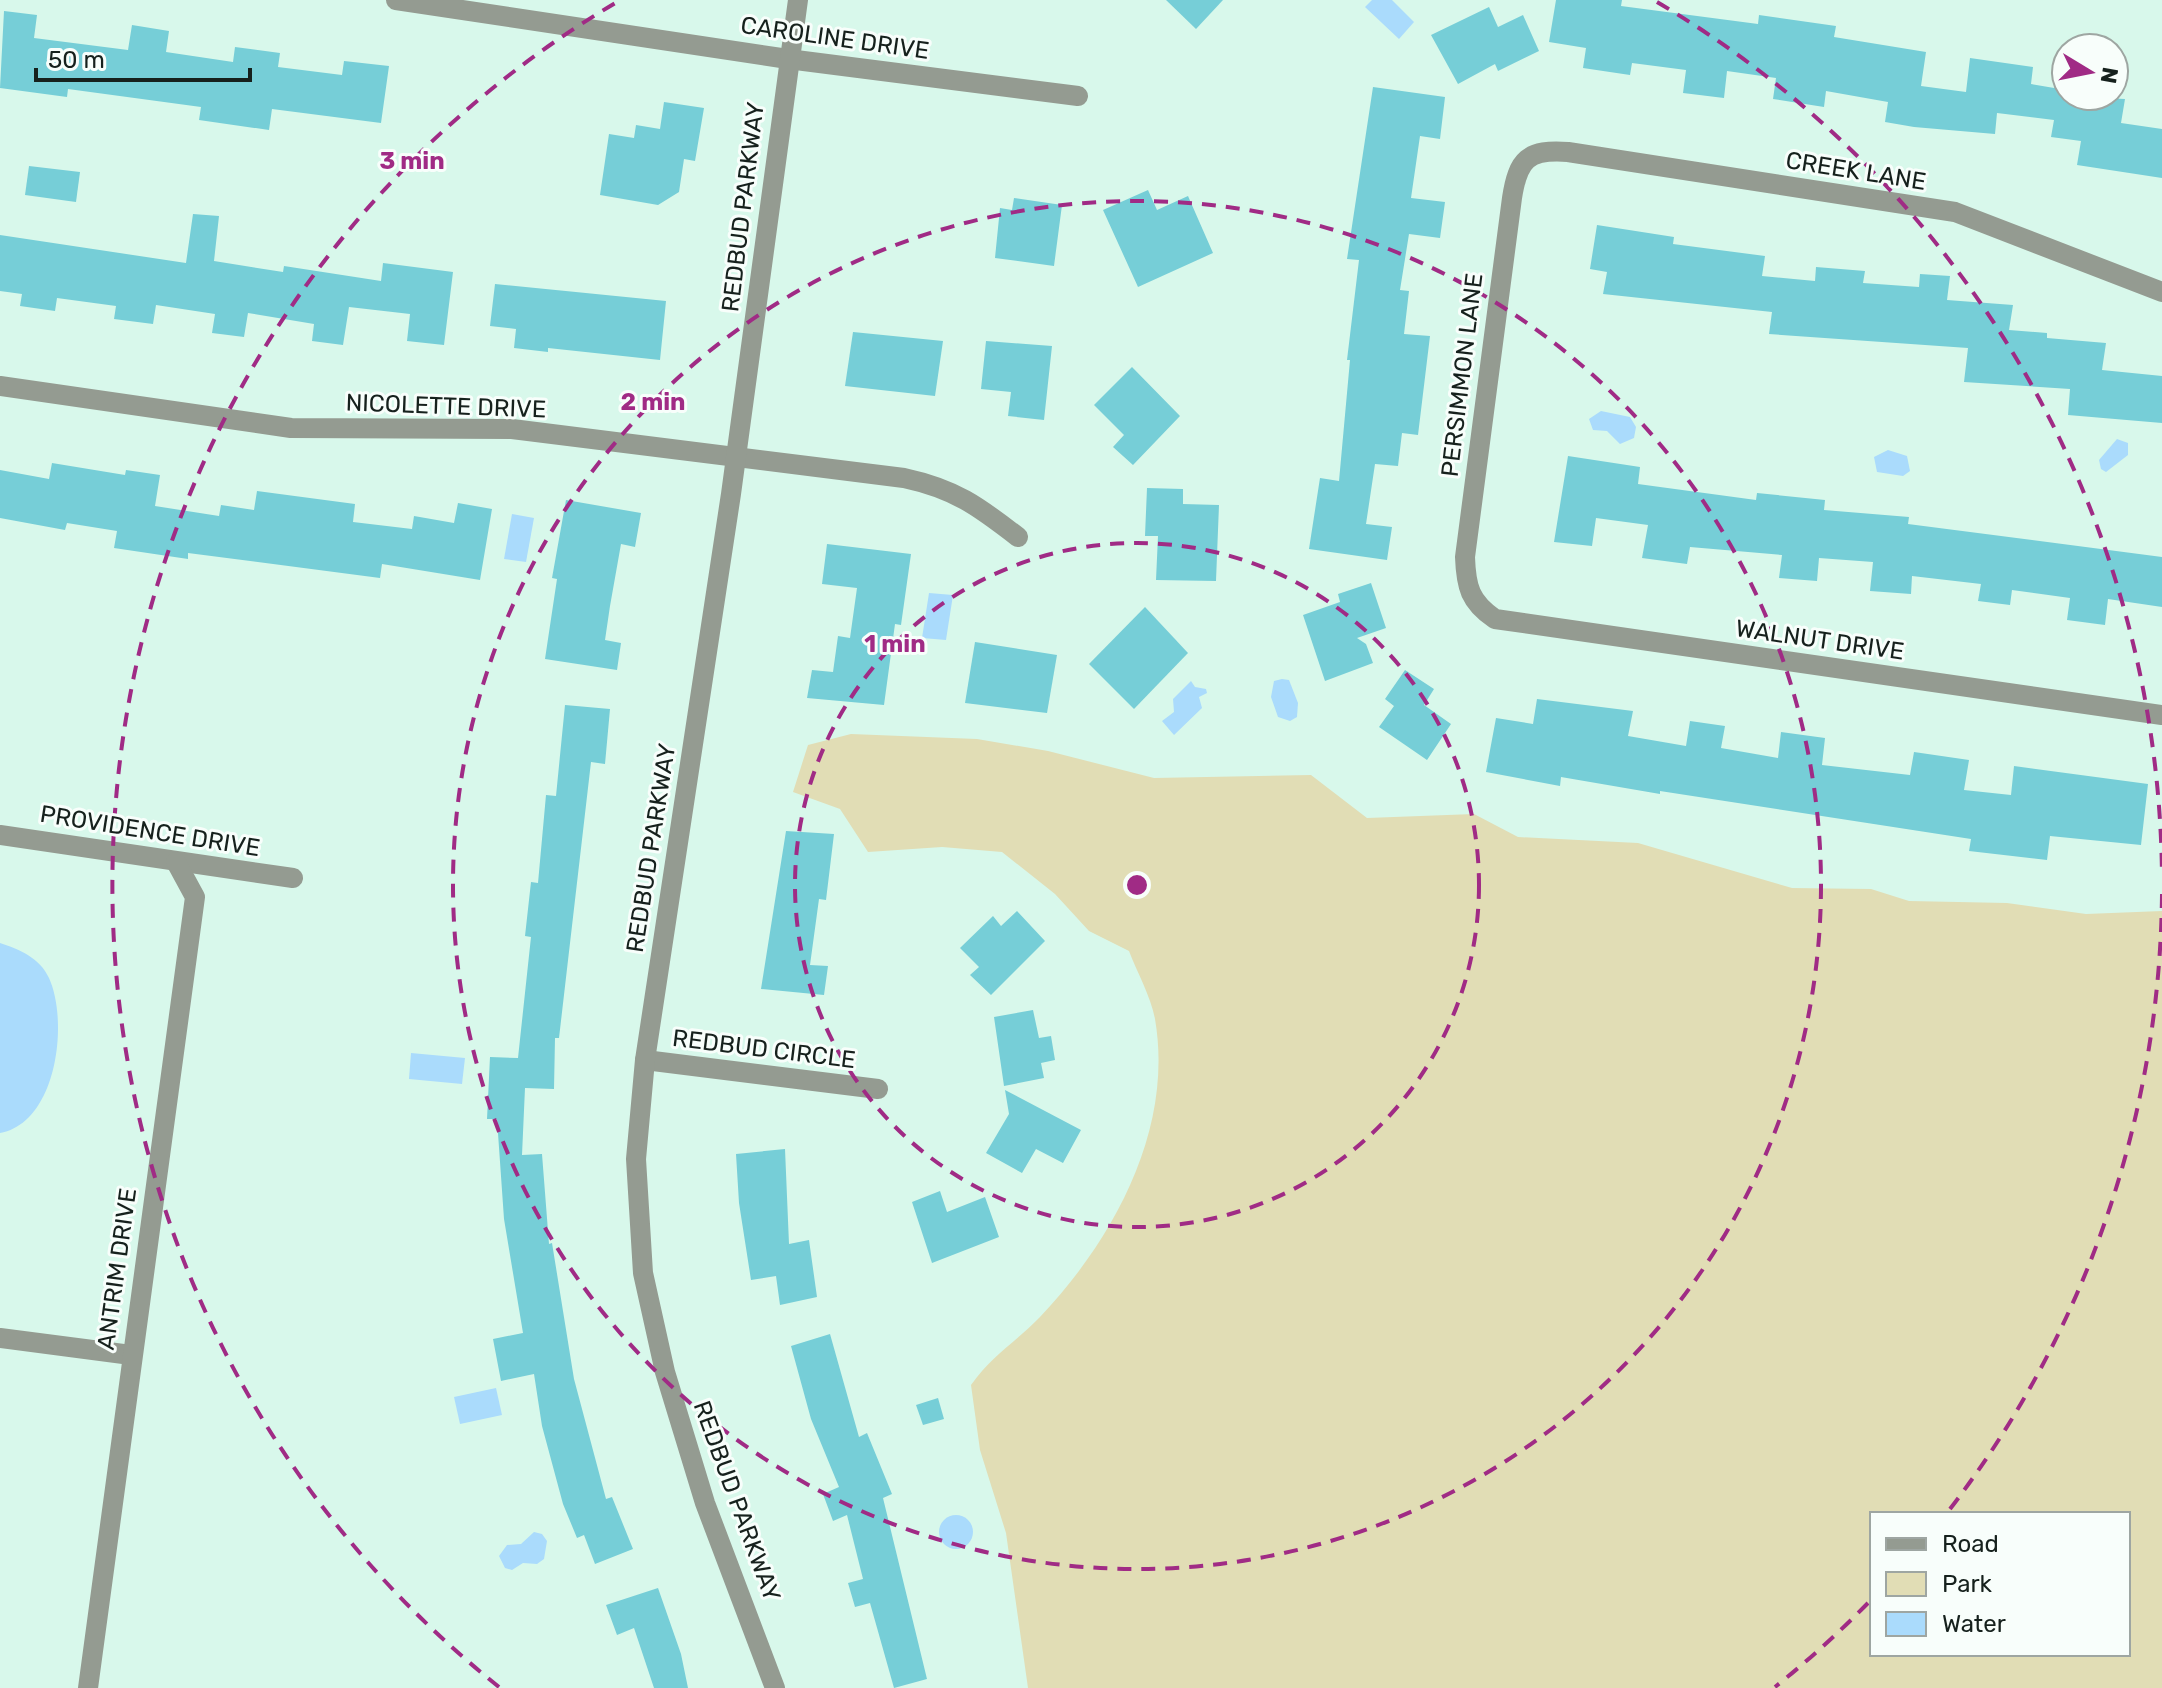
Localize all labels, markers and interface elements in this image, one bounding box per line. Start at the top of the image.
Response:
street label: CAROLINE DRIVE [739,11,931,65]
scale bar [36,32,250,82]
north arrow [2050,32,2130,112]
text: 50 m [48,46,105,74]
text: N [2095,65,2124,86]
street label: REDBUD PARKWAY [716,100,770,314]
street label: CREEK LANE [1784,146,1928,196]
text: 3 min [379,147,445,175]
street label: PERSIMMON LANE [1436,272,1488,478]
text: 2 min [621,388,686,416]
street label: NICOLETTE DRIVE [345,389,547,423]
street label: WALNUT DRIVE [1734,614,1906,666]
text: 1 min [864,630,926,658]
street label: REDBUD PARKWAY [621,742,681,954]
street label: PROVIDENCE DRIVE [38,800,262,862]
centre of rings [1123,871,1151,899]
street label: REDBUD CIRCLE [671,1024,857,1074]
street label: ANTRIM DRIVE [92,1186,142,1352]
street label: REDBUD PARKWAY [688,1397,786,1605]
legend [1870,1512,2130,1656]
text: Road [1942,1530,1999,1558]
text: Park [1942,1570,1993,1598]
text: Water [1942,1610,2006,1638]

